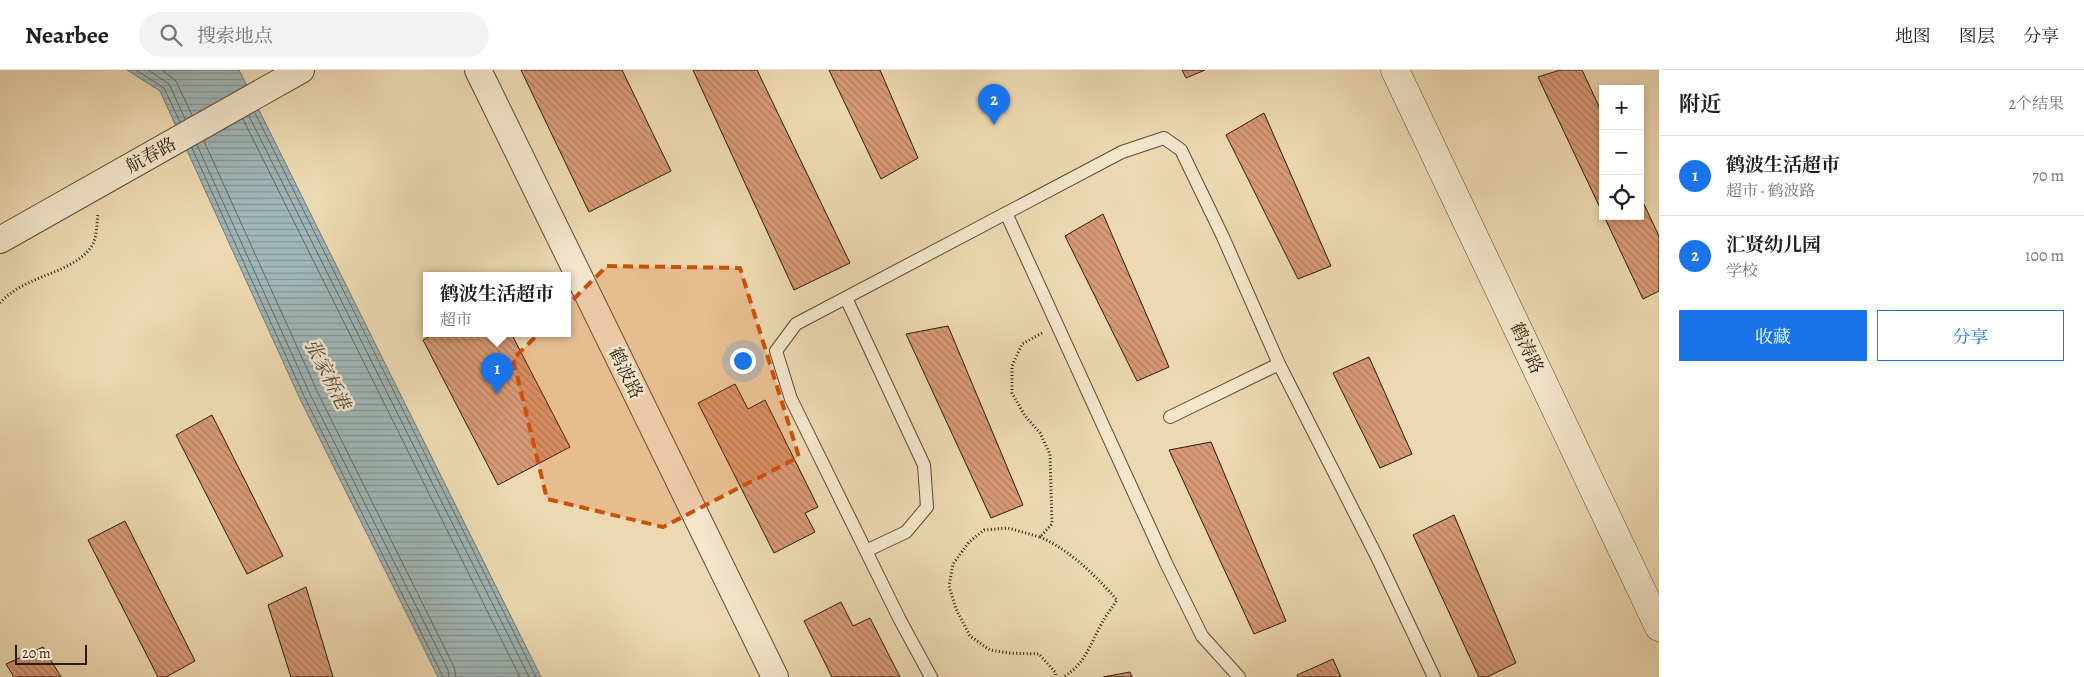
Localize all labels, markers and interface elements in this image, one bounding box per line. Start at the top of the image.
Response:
search box [139,12,489,57]
text: Nearbee [25,19,109,51]
icon: search [157,21,185,49]
text: 搜索地点 [197,23,273,49]
text: 地图 [1895,24,1931,48]
text: 图层 [1959,24,1995,48]
text: 分享 [2023,24,2059,48]
pin: 2 [978,84,1010,125]
map controls [1599,85,1644,220]
button: + [1599,85,1644,130]
text: 附近 [1679,90,1721,118]
text: 2个结果 [2008,93,2064,115]
button: − [1599,130,1644,175]
street label: 航春路 [122,131,180,179]
text: 鹤波生活超市 [1726,152,1840,178]
text: 1 [1692,165,1698,187]
text: 70 m [2032,165,2064,187]
button: locate [1599,175,1644,220]
text: 超市 · 鹤波路 [1726,180,1816,202]
text: 汇贤幼儿园 [1726,232,1821,258]
text: 2 [1691,245,1699,267]
text: 100 m [2025,245,2064,267]
text: 学校 [1726,260,1758,282]
popup [423,272,571,337]
text: 鹤波生活超市 [440,281,554,307]
text: 超市 [440,309,472,331]
button: 收藏 [1679,310,1867,361]
button: 分享 [1877,310,2064,361]
street label: 鹤涛路 [1505,318,1549,378]
water label: 张家桥港 [298,335,357,417]
street label: 鹤波路 [603,343,649,403]
your location [730,348,756,374]
pin: 1 [481,353,513,394]
scale bar [15,642,88,665]
text: 20 m [22,644,51,663]

